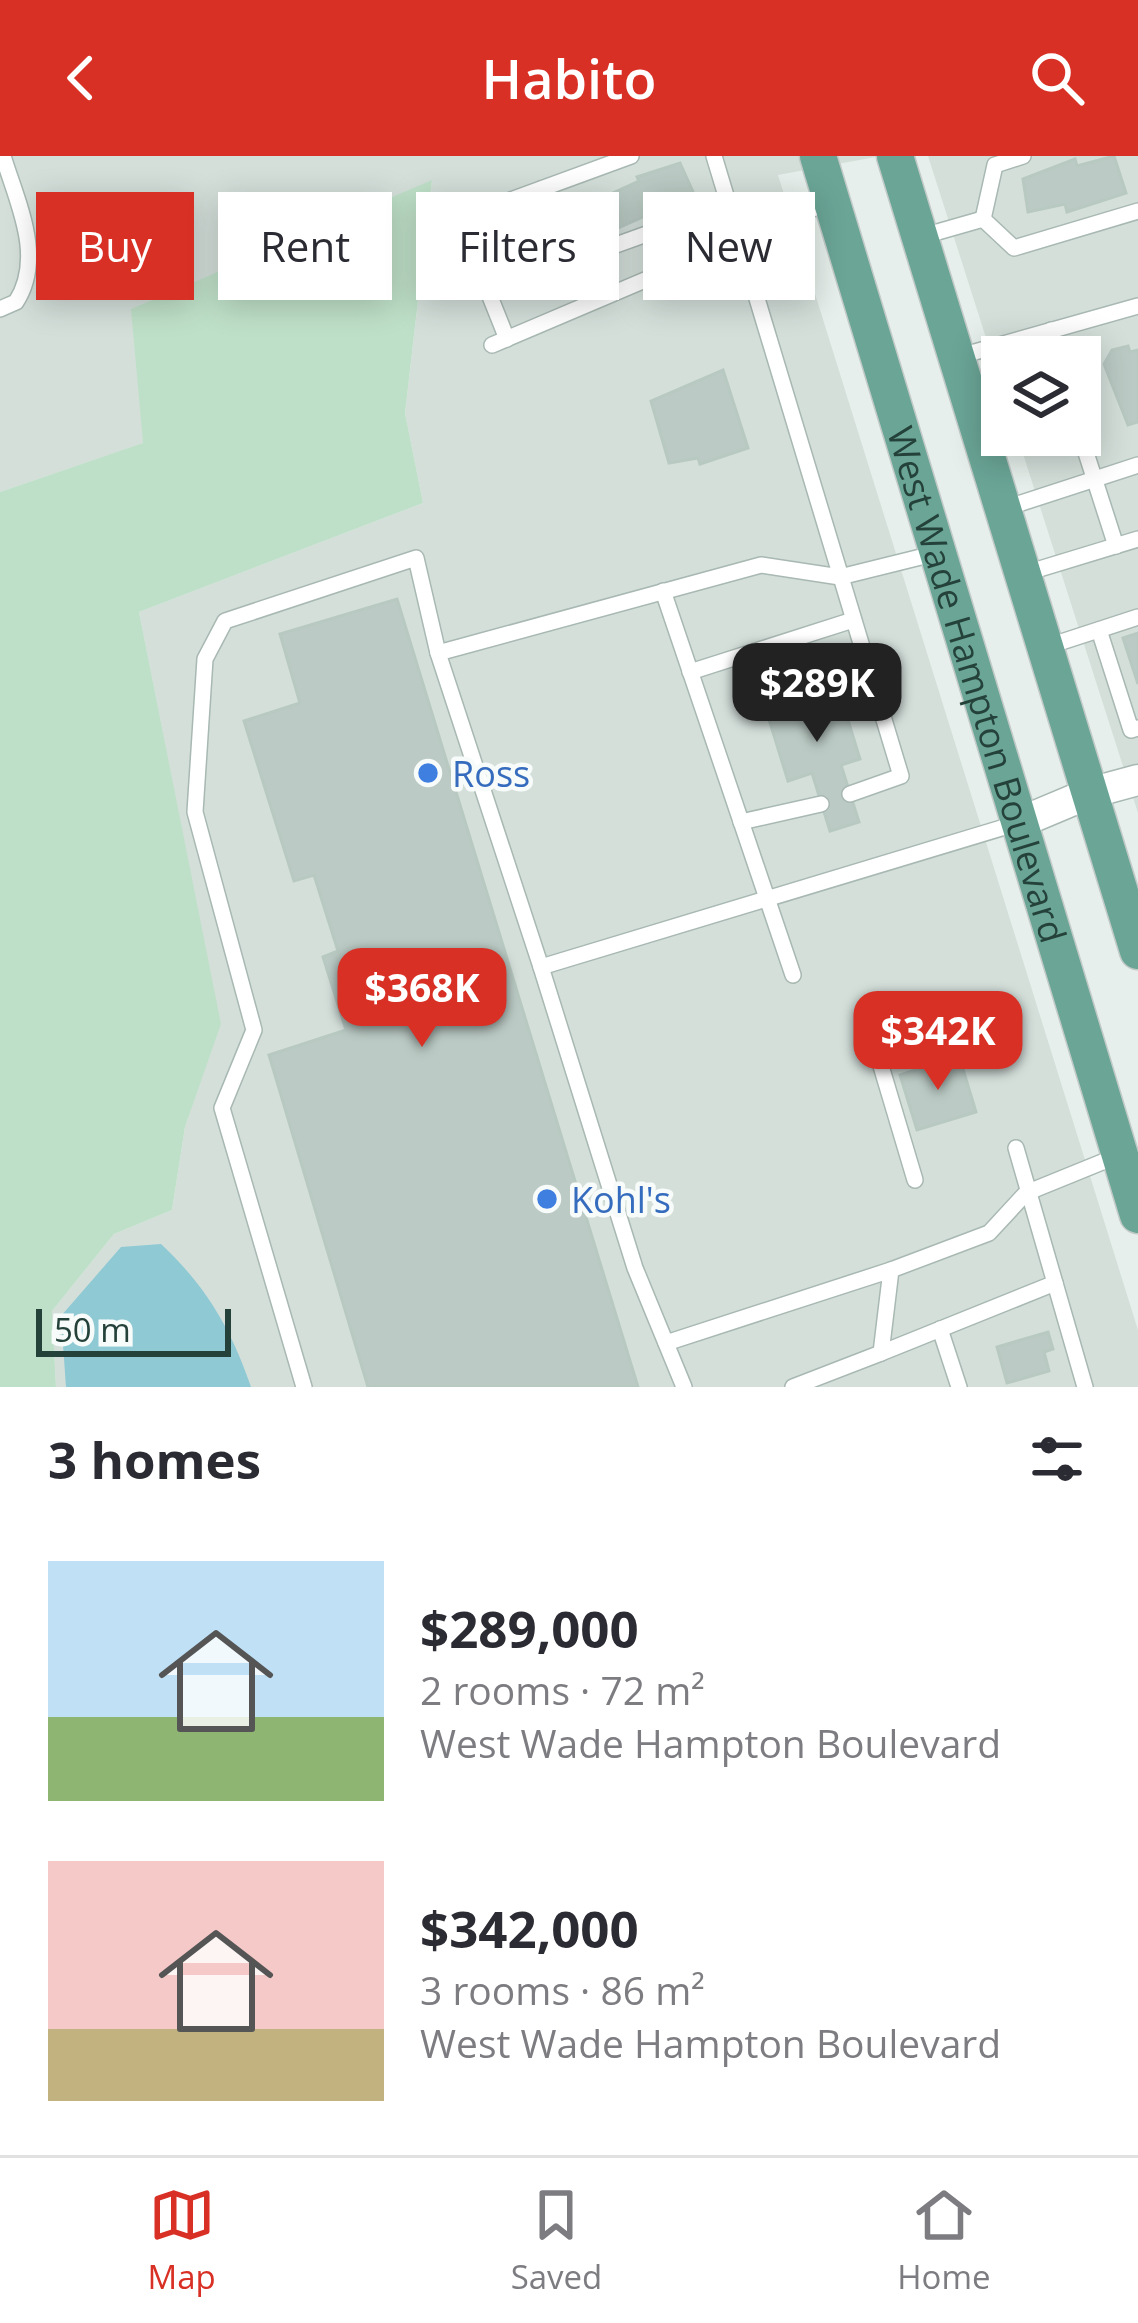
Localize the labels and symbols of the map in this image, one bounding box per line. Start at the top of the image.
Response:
street label: West Wade Hampton Boulevard [877,420,1079,948]
pin: $289K [733,643,901,745]
place label: Ross [452,749,530,798]
marker: Ross [415,760,441,786]
pin: $368K [338,948,506,1050]
pin: $342K [854,991,1022,1093]
place label: Kohl's [571,1175,671,1224]
marker: Kohl's [534,1186,560,1212]
scale bar [36,1303,231,1356]

